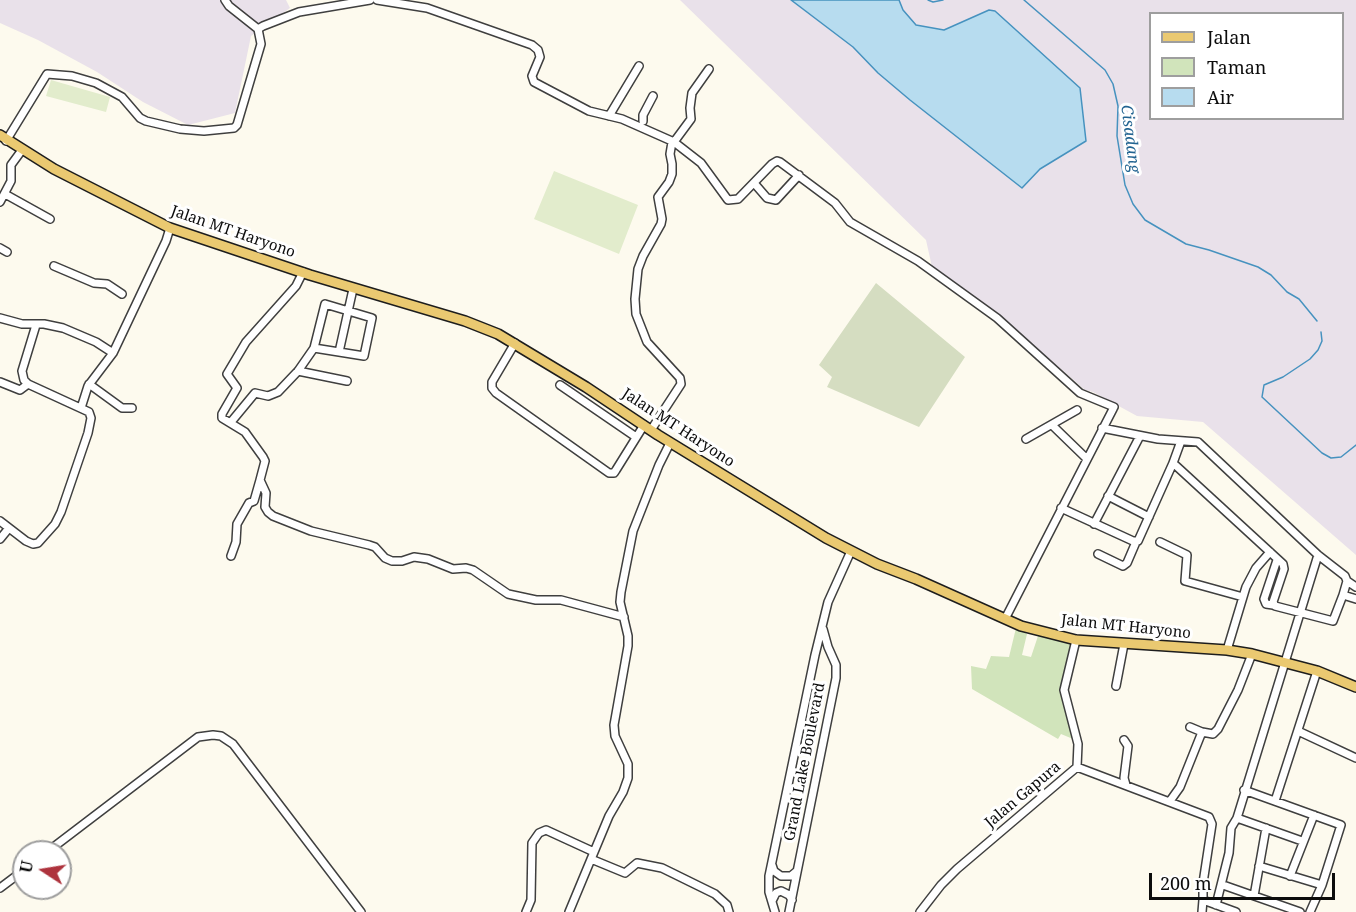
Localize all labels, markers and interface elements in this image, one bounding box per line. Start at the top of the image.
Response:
legend [1149,12,1344,120]
text: Jalan [1207,25,1251,49]
text: Taman [1207,55,1266,79]
text: Air [1207,85,1234,109]
water label: Cisadang [1116,104,1144,174]
street label: Jalan MT Haryono [168,202,298,262]
street label: Jalan MT Haryono [618,385,738,471]
street label: Jalan MT Haryono [1060,611,1192,643]
street label: Grand Lake Boulevard [781,681,829,843]
street label: Jalan Gapura [981,758,1065,832]
north arrow [12,840,72,900]
text: U [14,859,38,875]
scale bar [1152,861,1338,899]
text: 200 m [1160,871,1212,895]

